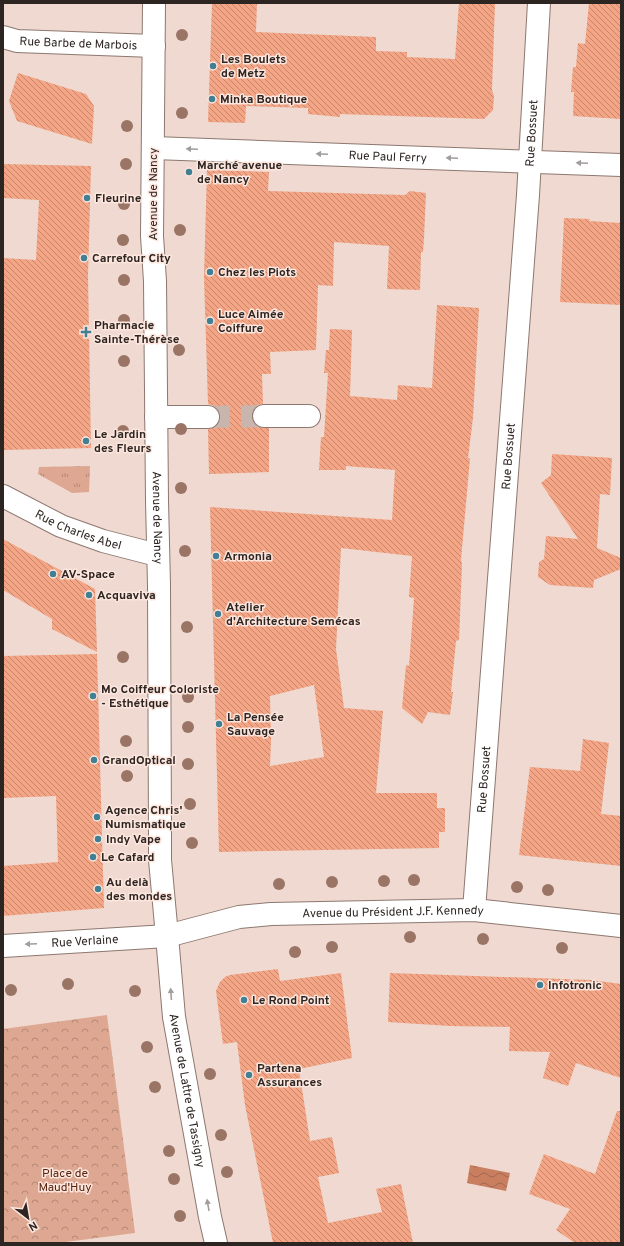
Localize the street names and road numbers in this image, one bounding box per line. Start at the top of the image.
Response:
street label: Rue Barbe de Marbois [19,34,138,54]
street label: Rue Bossuet [523,99,542,167]
street label: Avenue de Nancy [146,148,162,240]
street label: Rue Paul Ferry [348,148,427,167]
street label: Rue Bossuet [499,422,520,490]
street label: Avenue de Nancy [148,471,166,565]
street label: Rue Charles Abel [32,507,123,554]
street label: Rue Bossuet [474,745,495,814]
street label: Avenue du Président J.F. Kennedy [302,903,485,922]
street label: Rue Verlaine [51,932,119,952]
street label: Avenue de Lattre de Tassigny [165,1012,208,1169]

